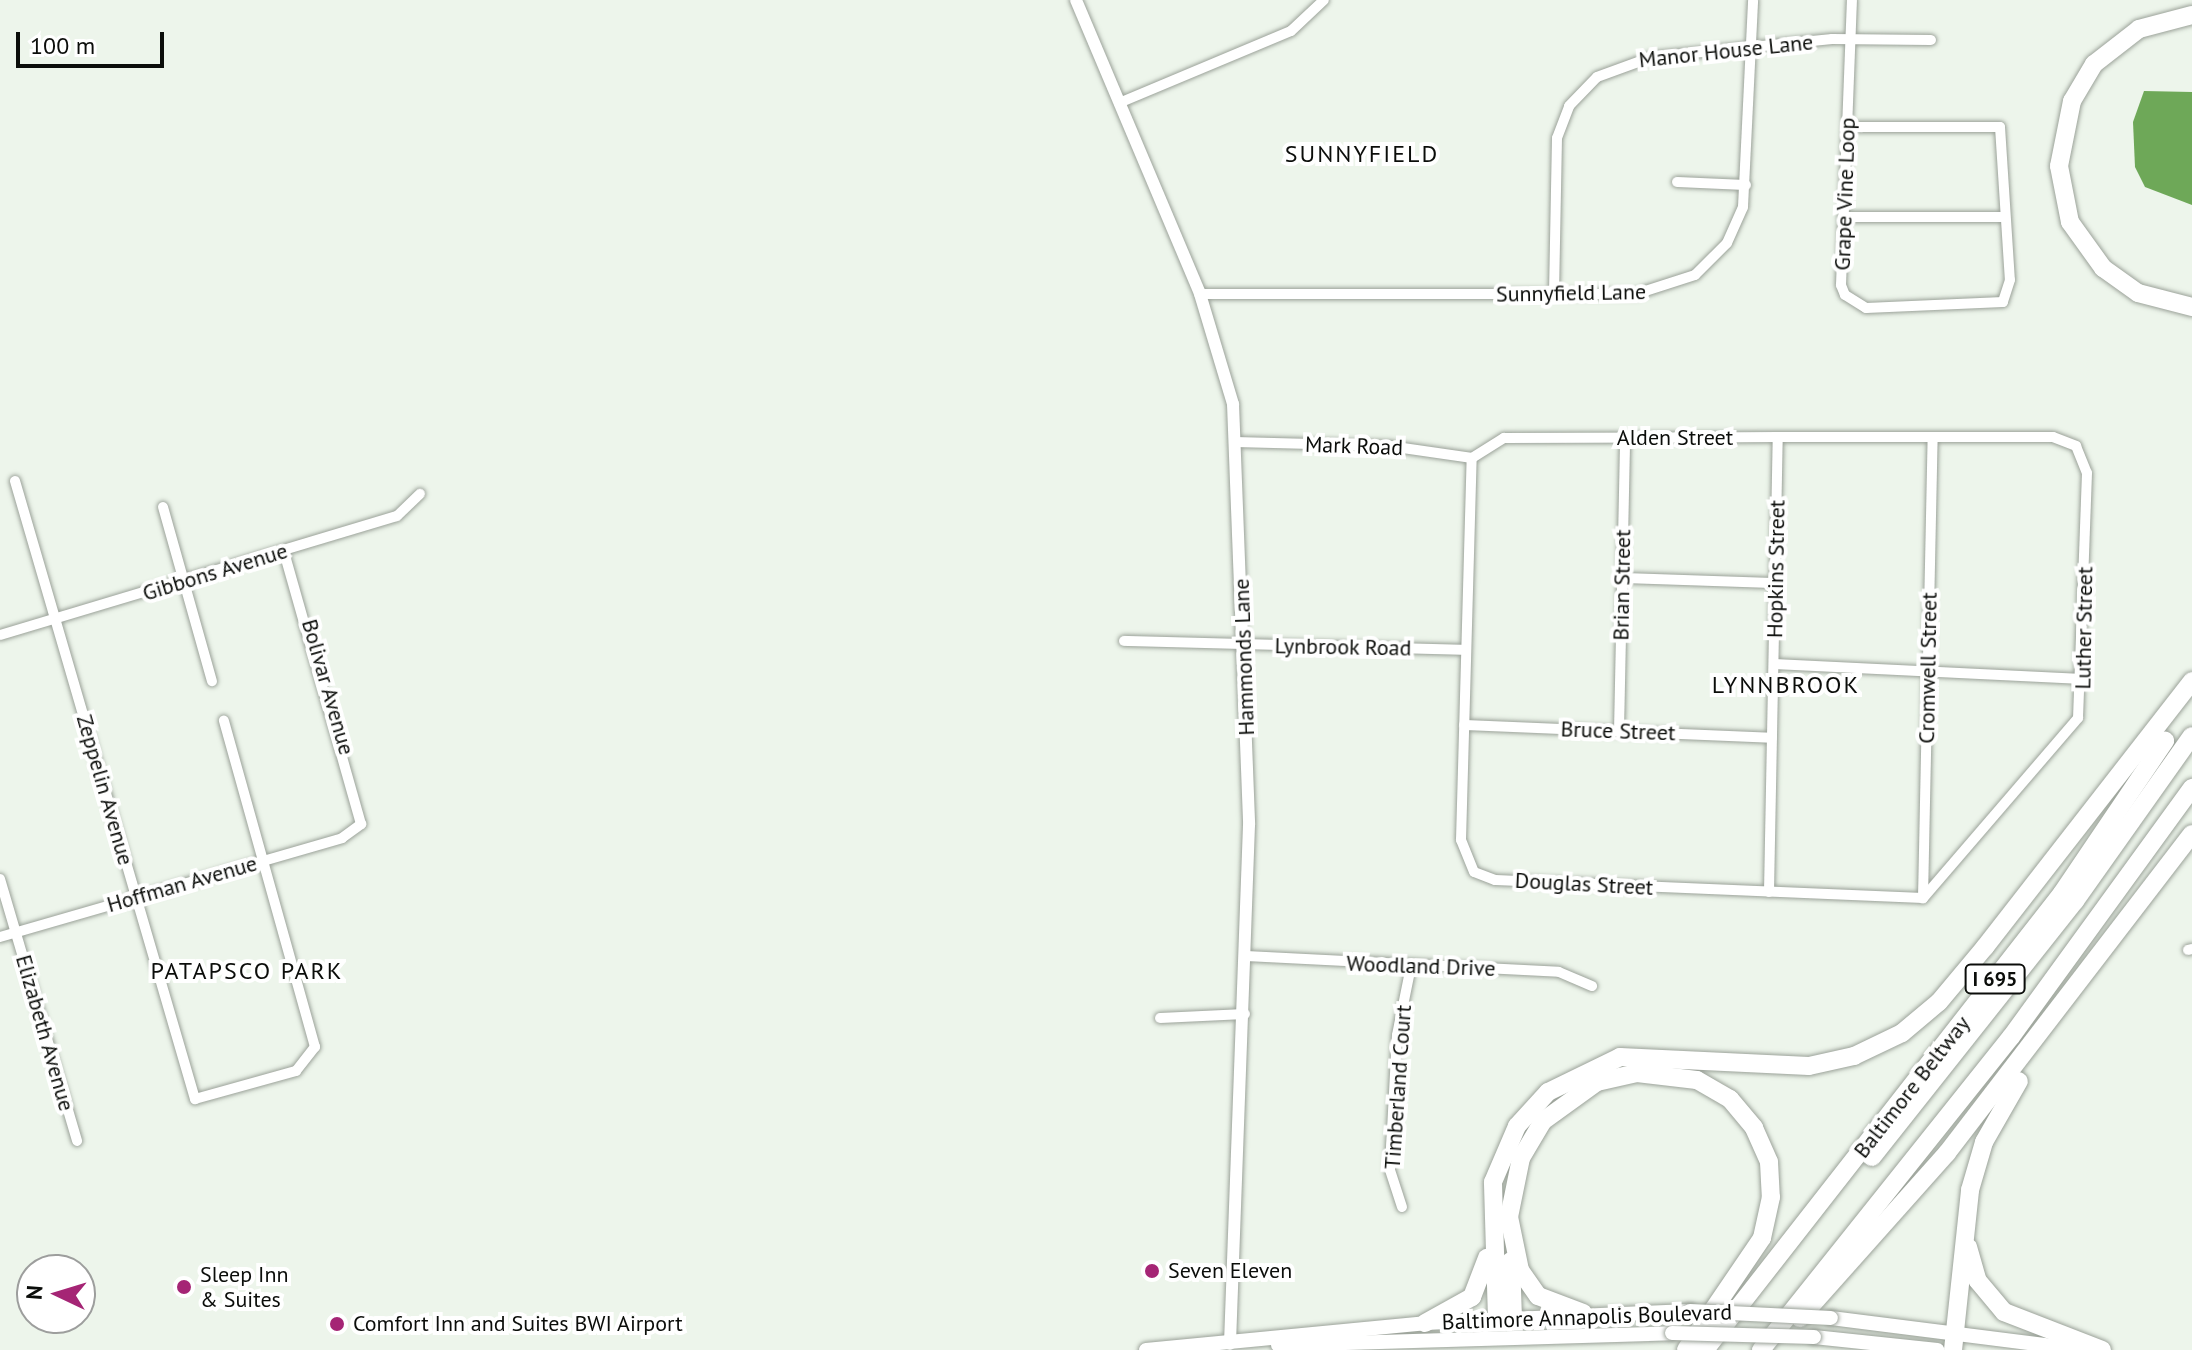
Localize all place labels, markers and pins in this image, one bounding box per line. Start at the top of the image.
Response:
place label: Seven Eleven [1168,1258,1292,1284]
place label: Sleep Inn & Suites [200,1261,288,1312]
marker: Seven Eleven [1143,1262,1161,1280]
marker: Sleep Inn & Suites [175,1278,193,1296]
place label: Comfort Inn and Suites BWI Airport [353,1311,683,1337]
marker: Comfort Inn and Suites BWI Airport [328,1315,346,1333]

